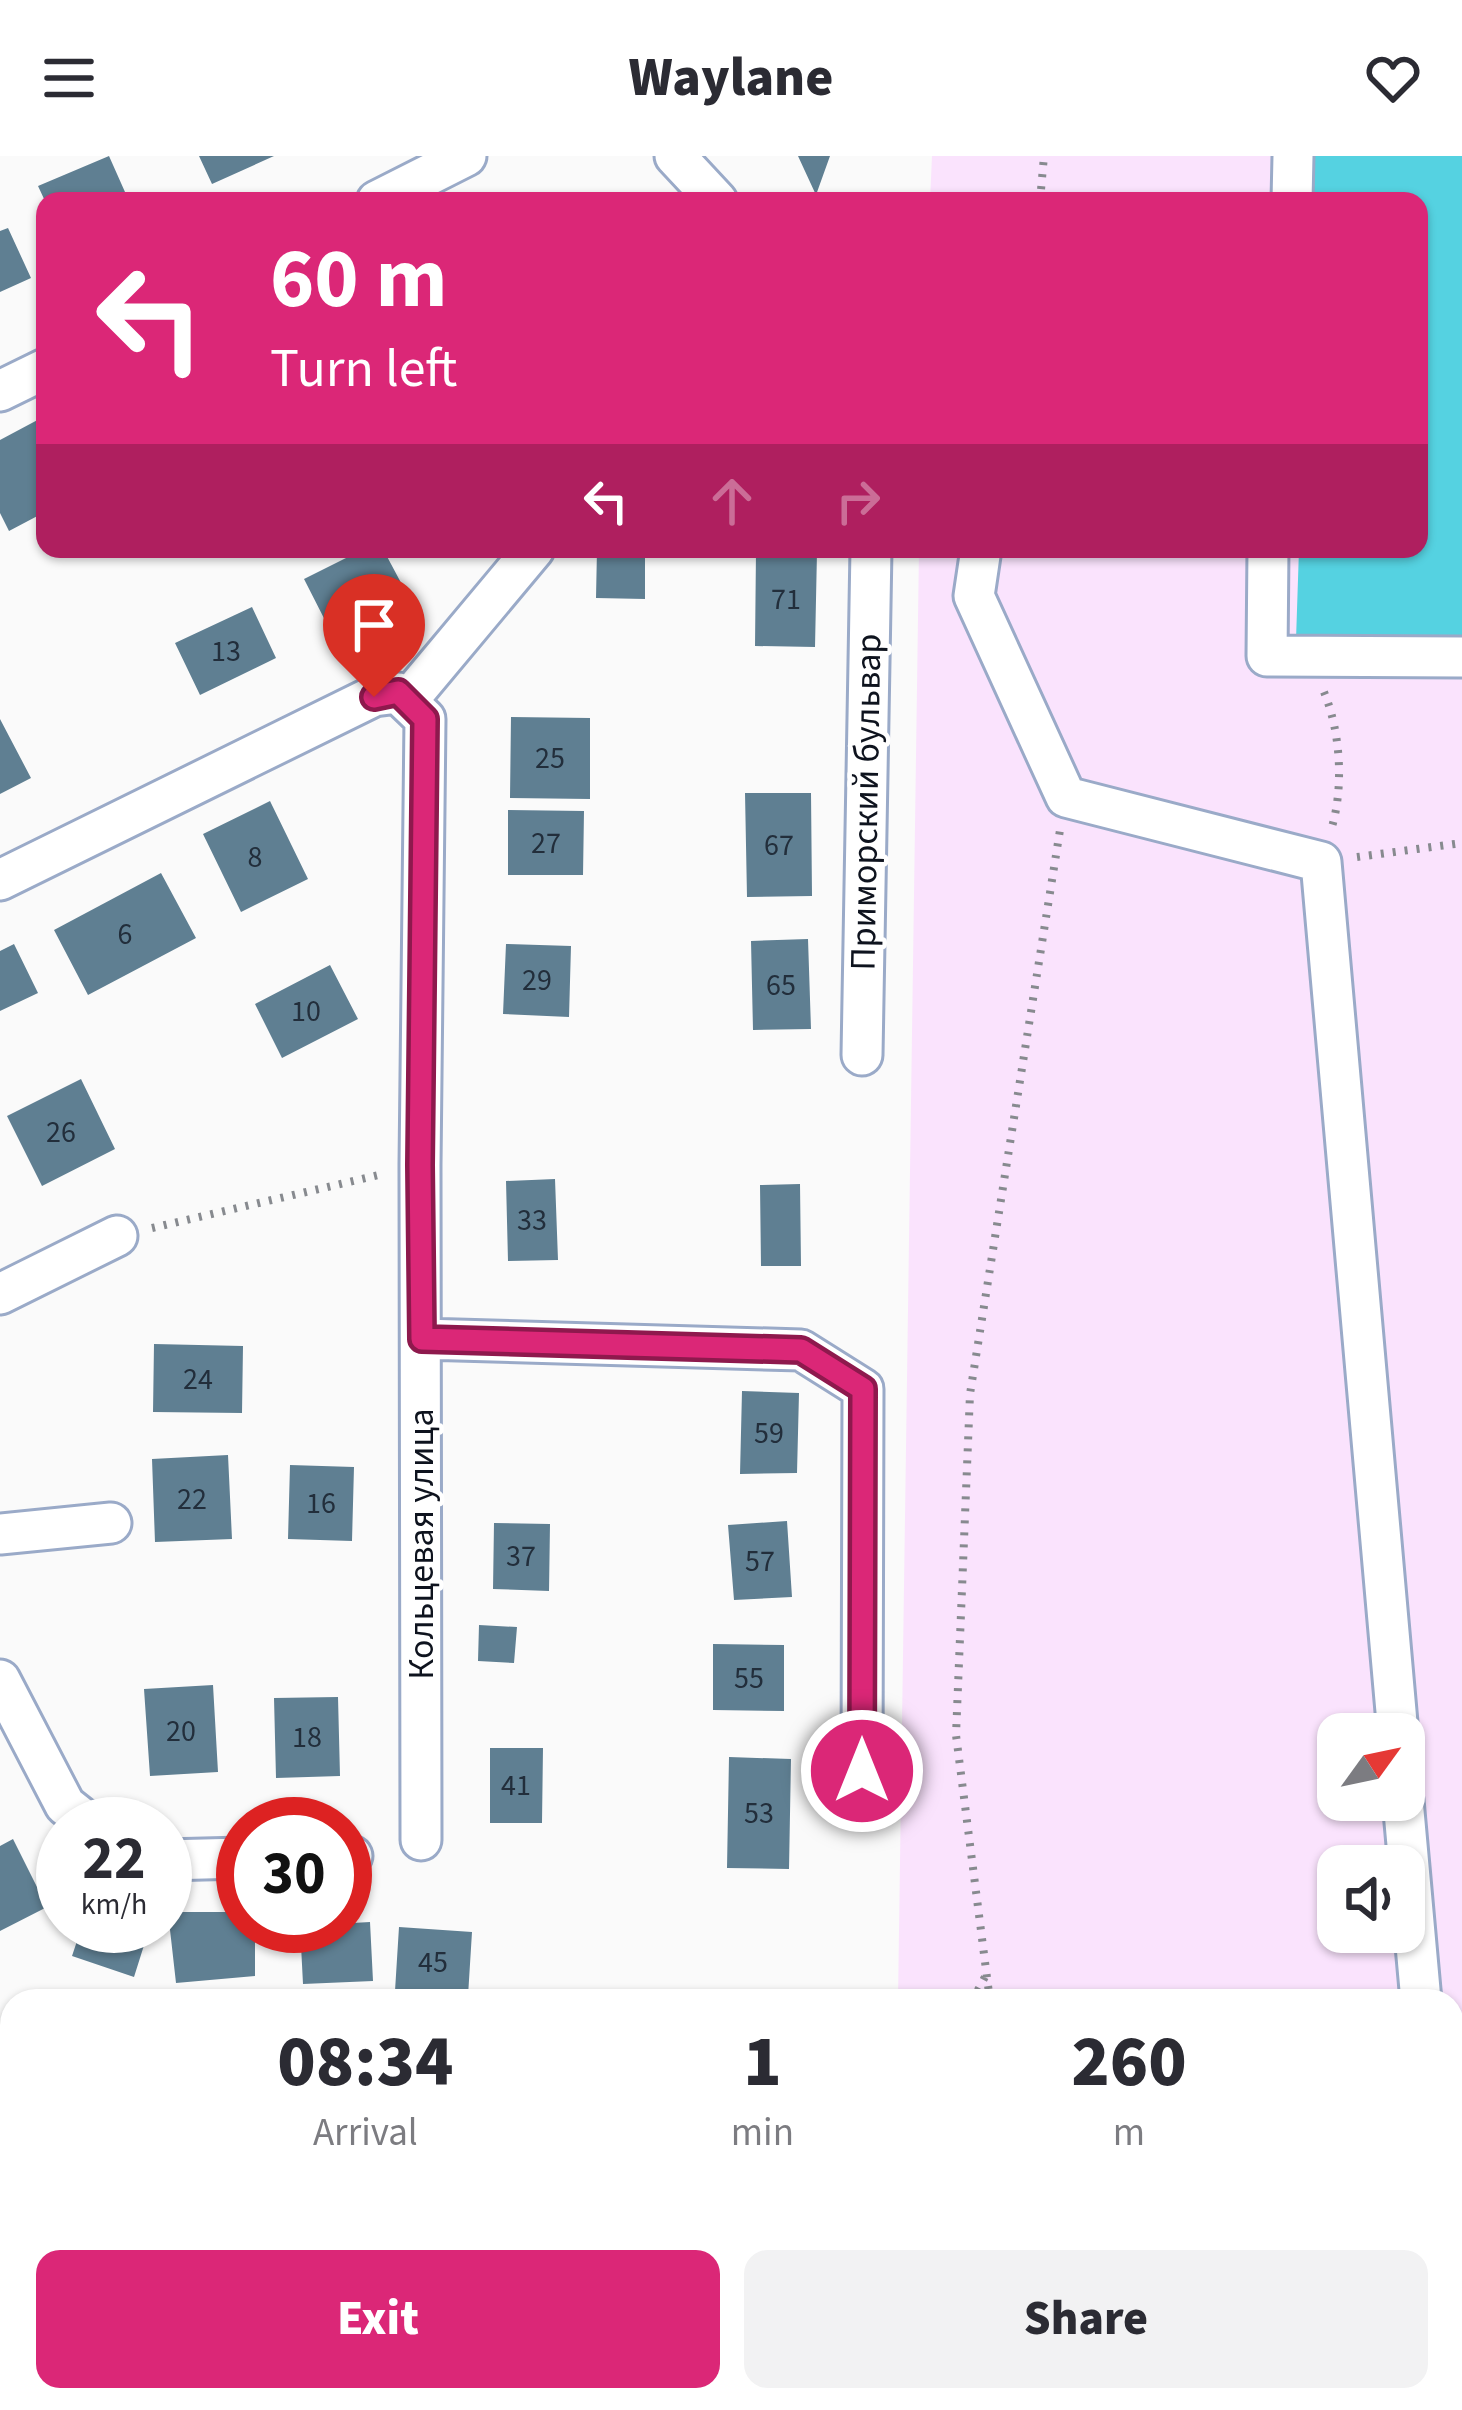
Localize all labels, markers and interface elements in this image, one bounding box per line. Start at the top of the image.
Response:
text: Waylane [629,40,833,117]
icon: menu [36,45,102,111]
icon: heart [1360,45,1426,111]
text: 60 m [270,220,448,340]
icon: left [72,240,228,396]
text: Turn left [270,331,457,408]
icon: left [573,468,639,534]
icon: ahead [699,468,765,534]
icon: right [825,468,891,534]
pin [323,574,425,697]
house number: 71 [771,578,801,621]
icon: arrive [341,592,407,658]
house number: 13 [211,630,241,673]
street label: Приморский бульвар [838,633,894,971]
house number: 25 [535,737,565,780]
house number: 27 [531,822,561,865]
house number: 67 [764,824,794,867]
house number: 8 [248,836,262,879]
house number: 6 [118,913,132,956]
house number: 29 [522,959,552,1002]
house number: 65 [766,964,796,1007]
house number: 10 [291,990,321,1033]
house number: 26 [46,1111,76,1154]
house number: 33 [517,1199,547,1242]
house number: 24 [183,1358,213,1401]
street label: Кольцевая улица [396,1408,447,1680]
house number: 59 [754,1412,784,1455]
house number: 22 [177,1478,207,1521]
house number: 16 [306,1482,336,1525]
house number: 37 [506,1535,536,1578]
house number: 57 [745,1540,775,1583]
house number: 55 [734,1657,764,1700]
position arrow [799,1708,925,1834]
house number: 20 [166,1710,196,1753]
north arrow [1317,1713,1425,1821]
map controls [1317,1713,1425,1953]
house number: 18 [292,1716,322,1759]
house number: 41 [501,1764,531,1807]
house number: 53 [744,1792,774,1835]
speed limit sign: 30 [216,1797,372,1953]
text: 22 [82,1817,146,1902]
button: sound [1317,1845,1425,1953]
text: km/h [81,1883,147,1926]
house number: 45 [418,1941,448,1984]
text: 08:34 [277,2011,453,2114]
text: 1 [743,2011,782,2114]
text: 260 [1071,2011,1187,2114]
text: Arrival [313,2105,418,2161]
text: min [731,2105,794,2161]
text: m [1113,2105,1145,2161]
button: Exit [36,2250,720,2388]
button: Share [744,2250,1428,2388]

